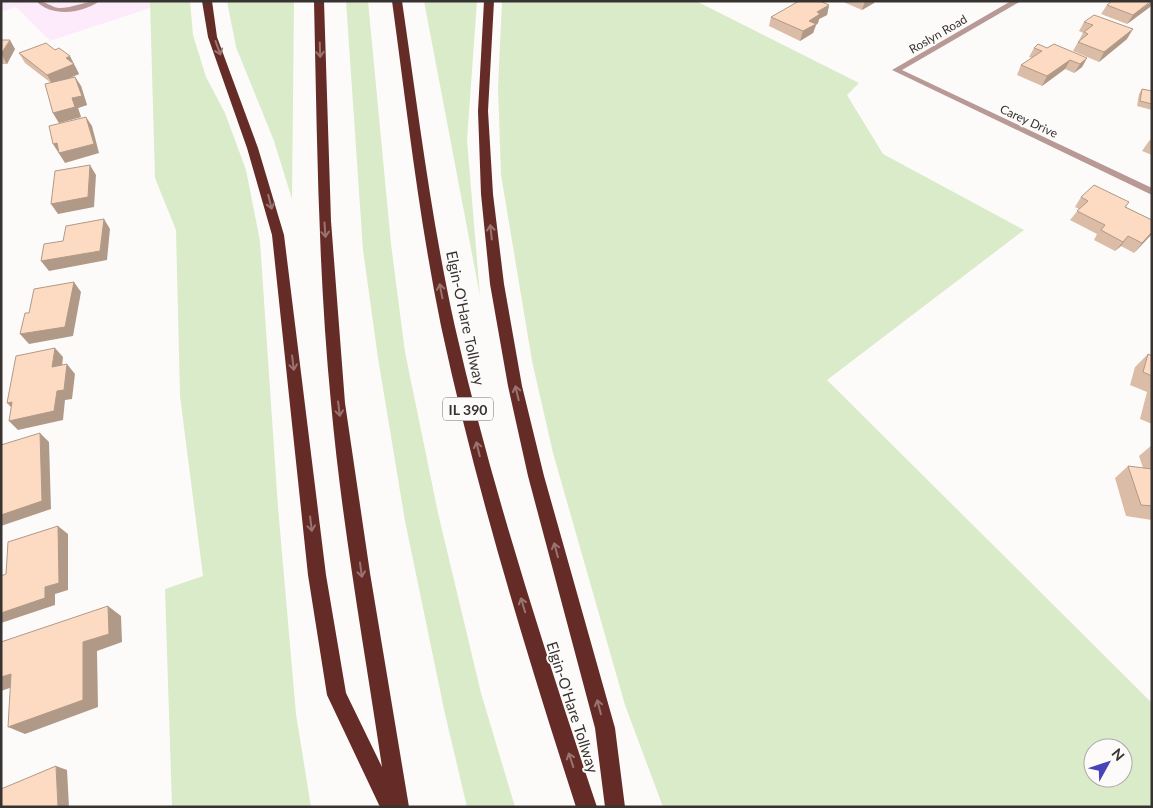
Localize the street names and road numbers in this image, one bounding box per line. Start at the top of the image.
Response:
street label: Roslyn Road [906,11,970,57]
street label: Carey Drive [998,101,1060,141]
street label: Elgin-O'Hare Tollway [443,249,489,387]
road number: IL 390 [443,398,493,420]
street label: Elgin-O'Hare Tollway [543,639,603,775]

